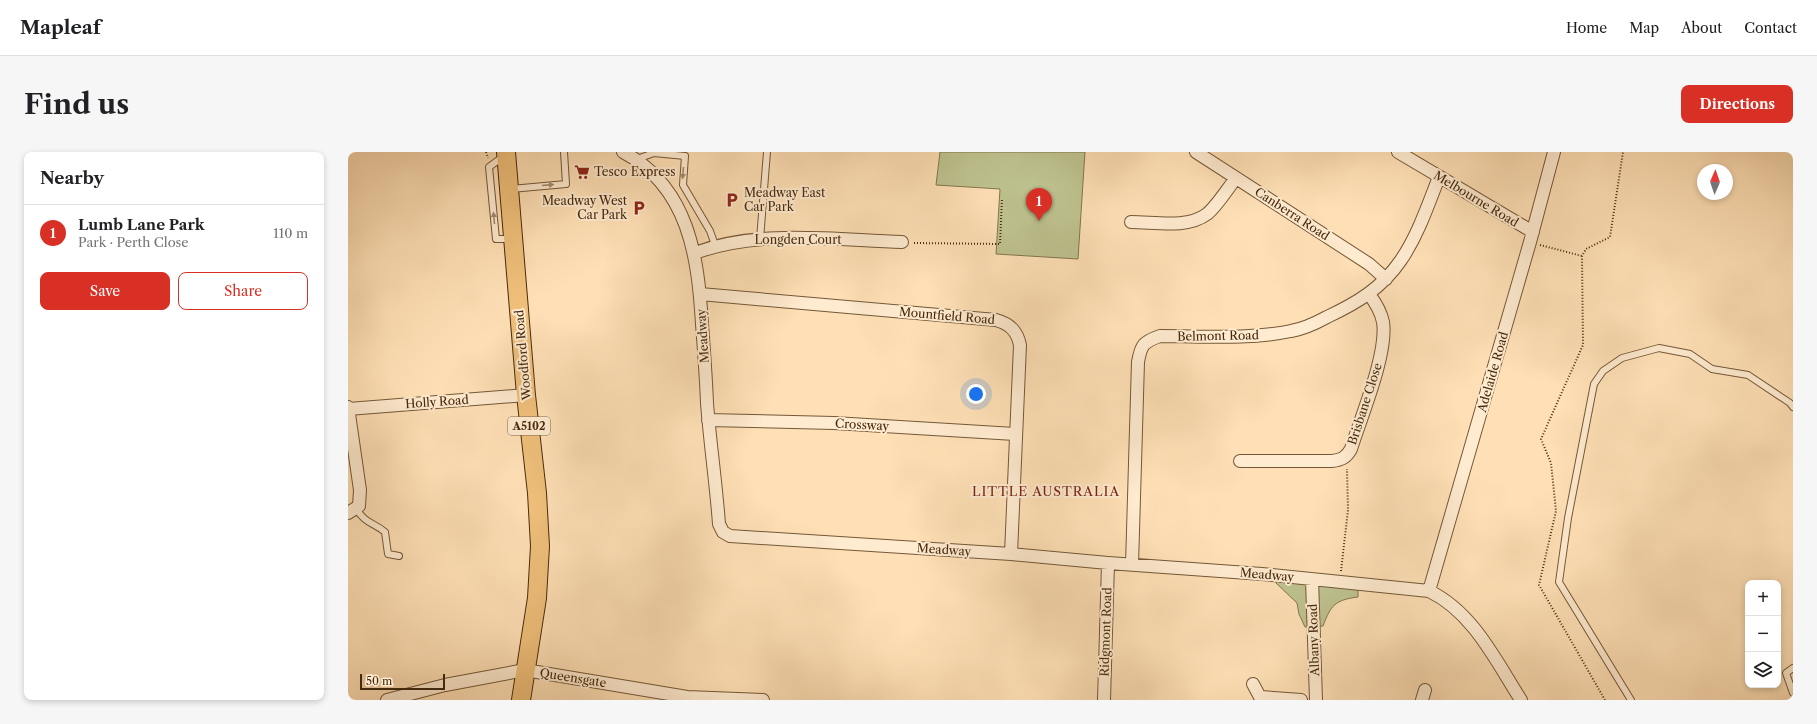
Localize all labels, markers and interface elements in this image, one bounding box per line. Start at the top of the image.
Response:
text: Mapleaf [20,16,101,39]
text: Home [1566,19,1607,37]
text: Map [1629,19,1659,37]
text: About [1681,19,1722,37]
text: Contact [1744,19,1797,37]
button: Directions [1681,85,1793,123]
text: Find us [24,87,129,121]
supermarket icon: Tesco Express [573,163,591,181]
place label: Tesco Express [594,164,675,179]
north arrow [1697,164,1733,200]
one-way arrow [680,167,687,179]
street label: Melbourne Road [1431,167,1522,230]
text: Nearby [40,168,104,188]
one-way arrow [542,182,554,189]
street label: Canberra Road [1252,184,1333,244]
place label: Meadway East Car Park [744,185,826,214]
pin: 1 [1026,188,1052,221]
parking icon: Meadway East Car Park [723,191,741,209]
place label: Meadway West Car Park [542,193,628,222]
parking icon: Meadway West Car Park [630,199,648,217]
one-way arrow [491,212,497,224]
text: Lumb Lane Park [78,215,205,234]
text: 1 [50,225,56,241]
text: 110 m [273,225,308,241]
street label: Longden Court [754,232,842,247]
text: Park · Perth Close [78,234,189,250]
button: Save [40,272,170,310]
button: Share [178,272,308,310]
street label: Mountfield Road [898,304,996,327]
street label: Meadway [693,308,712,364]
street label: Woodford Road [511,309,534,402]
street label: Belmont Road [1177,327,1260,344]
street label: Adelaide Road [1474,329,1511,415]
street label: Brisbane Close [1344,361,1385,447]
your location [966,384,986,404]
street label: Holly Road [405,392,470,411]
street label: Crossway [835,416,890,433]
road number: A5102 [508,417,550,435]
district label: LITTLE AUSTRALIA [972,483,1120,499]
street label: Meadway [916,540,972,559]
street label: Meadway [1239,565,1295,584]
map controls [1745,580,1781,688]
button: + [1745,580,1781,616]
street label: Ridgmont Road [1096,586,1115,677]
street label: Albany Road [1305,603,1322,677]
button: − [1745,616,1781,652]
button: layers [1745,652,1781,688]
street label: Queensgate [539,665,608,690]
scale bar [360,672,445,691]
text: 50 m [366,674,392,688]

